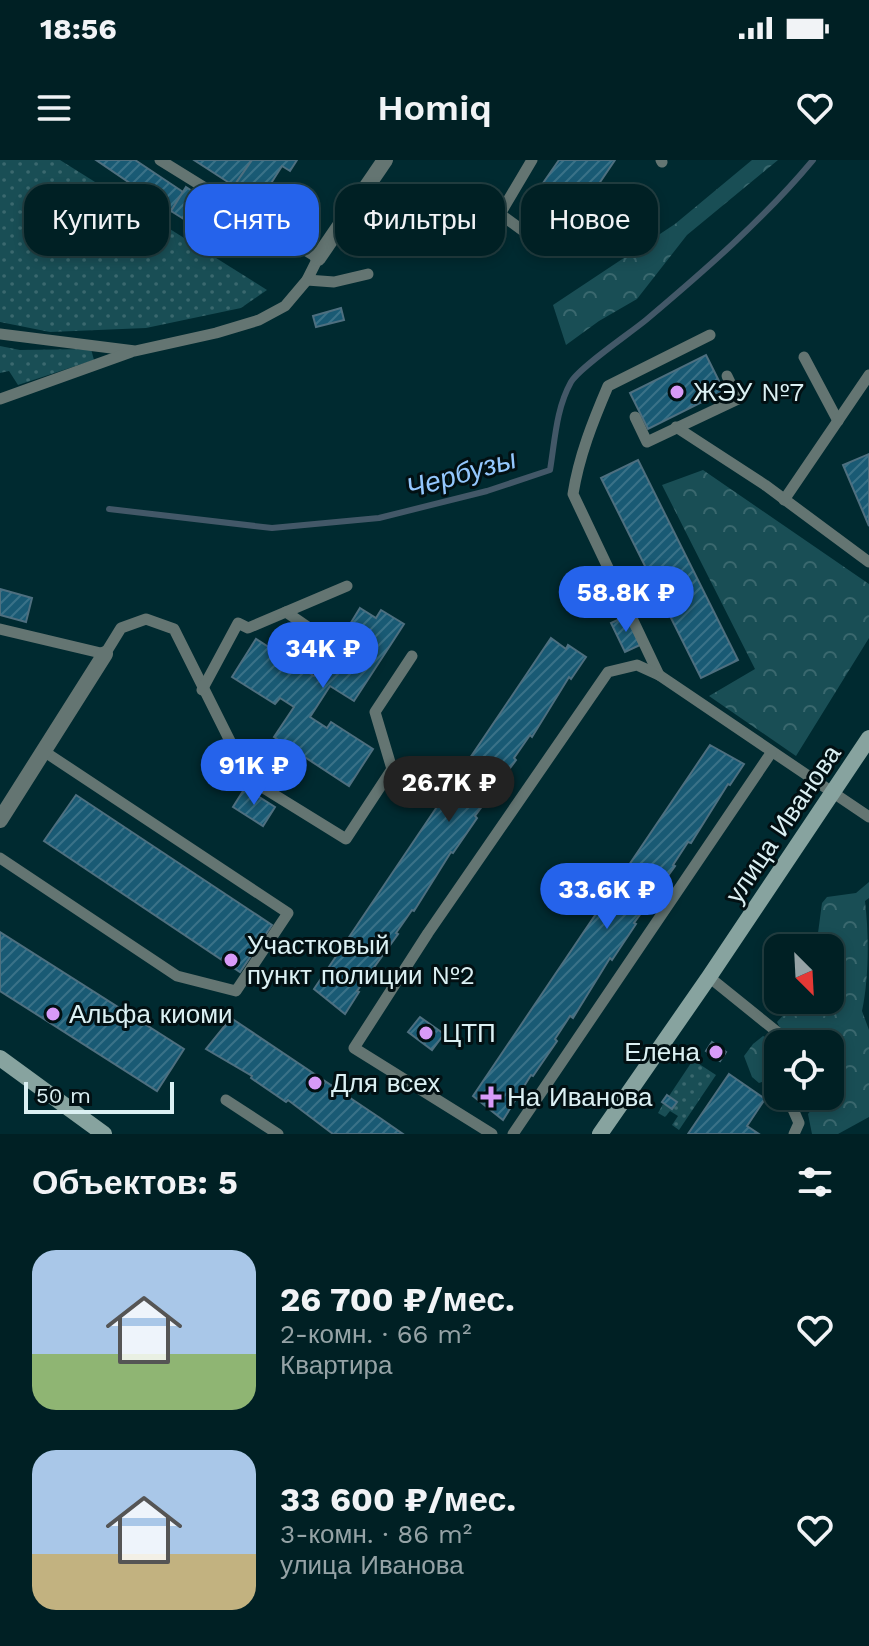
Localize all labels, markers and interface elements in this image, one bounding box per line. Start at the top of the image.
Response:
text: 18:56 [40,11,117,46]
icon: menu [32,86,76,130]
icon: heart [793,86,837,130]
text: Homiq [377,87,492,129]
chip: Купить [24,184,169,256]
chip: Снять [185,184,319,256]
chip: Фильтры [335,184,505,256]
chip: Новое [521,184,658,256]
place label: ЖЭУ №7 [693,377,804,407]
marker: ЖЭУ №7 [668,383,686,401]
water label: Чербузы [402,442,520,505]
pin: 58.8K ₽ [552,566,700,634]
text: 58.8K ₽ [577,577,675,607]
pin: 34K ₽ [267,622,379,690]
text: 34K ₽ [285,633,361,663]
pin: 91K ₽ [198,739,310,807]
street label: улица Иванова [719,739,847,909]
text: 91K ₽ [219,750,289,780]
pin: 26.7K ₽ [375,756,523,824]
text: 26.7K ₽ [401,767,497,797]
pin: 33.6K ₽ [533,863,681,931]
text: 33.6K ₽ [558,874,656,904]
place label: Участковый пункт полиции №2 [247,930,475,990]
north arrow [764,934,844,1014]
map controls [764,934,844,1110]
marker: Участковый пункт полиции №2 [222,951,240,969]
place label: Альфа киоми [69,999,233,1029]
marker: Альфа киоми [44,1005,62,1023]
place label: ЦТП [442,1018,496,1048]
marker: ЦТП [417,1024,435,1042]
button: locate [764,1030,844,1110]
place label: Елена [624,1037,701,1067]
marker: Елена [707,1043,725,1061]
place label: Для всех [331,1068,440,1098]
marker: Для всех [306,1074,324,1092]
scale bar [24,1078,174,1114]
place label: На Иванова [507,1082,653,1112]
text: 50 m [36,1083,91,1108]
marker: На Иванова [482,1088,500,1106]
icon: filters [793,1160,837,1204]
text: Объектов: 5 [32,1162,238,1202]
text: 26 700 ₽/мес. [280,1279,515,1319]
icon: home [96,1282,192,1378]
icon: heart [793,1308,837,1352]
text: 2-комн. · 66 m² [280,1319,472,1349]
text: Квартира [280,1350,392,1380]
text: 33 600 ₽/мес. [280,1479,516,1519]
icon: home [96,1482,192,1578]
icon: heart [793,1508,837,1552]
text: 3-комн. · 86 m² [280,1519,472,1549]
text: улица Иванова [280,1550,464,1580]

